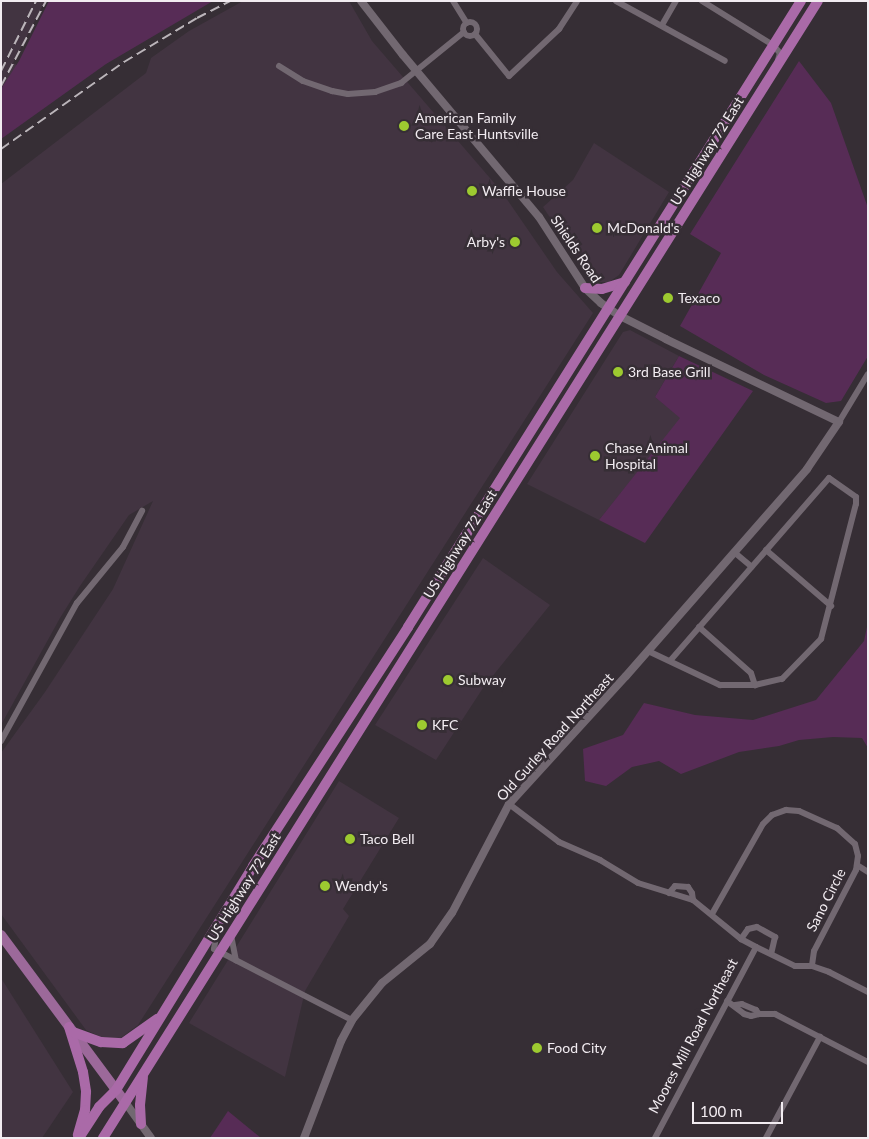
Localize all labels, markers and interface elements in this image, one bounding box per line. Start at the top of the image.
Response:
street label: US Highway 72 East [667,94,747,208]
place label: American Family Care East Huntsville [415,110,538,142]
marker: American Family Care East Huntsville [397,119,411,133]
place label: Waffle House [482,183,566,199]
marker: Waffle House [466,185,478,197]
street label: Shields Road [547,212,605,286]
place label: McDonald's [607,220,680,236]
marker: McDonald's [591,222,603,234]
place label: Arby's [467,234,505,250]
marker: Arby's [509,236,521,248]
place label: Texaco [678,290,720,306]
marker: Texaco [662,292,674,304]
place label: 3rd Base Grill [628,364,710,380]
marker: 3rd Base Grill [612,366,624,378]
place label: Chase Animal Hospital [605,440,689,472]
marker: Chase Animal Hospital [589,450,601,462]
street label: US Highway 72 East [420,487,500,601]
street label: Old Gurley Road Northeast [493,670,617,804]
place label: Subway [458,672,506,688]
marker: Subway [442,674,454,686]
place label: KFC [432,717,458,733]
marker: KFC [416,719,428,731]
street label: US Highway 72 East [204,830,284,944]
place label: Taco Bell [360,831,415,847]
marker: Taco Bell [344,833,356,845]
street label: Sano Circle [803,866,849,934]
place label: Wendy's [335,878,388,894]
marker: Wendy's [319,880,331,892]
street label: Moores Mill Road Northeast [645,956,741,1116]
place label: Food City [547,1040,607,1056]
marker: Food City [531,1042,543,1054]
scale bar [694,1092,785,1124]
text: 100 m [700,1102,742,1120]

